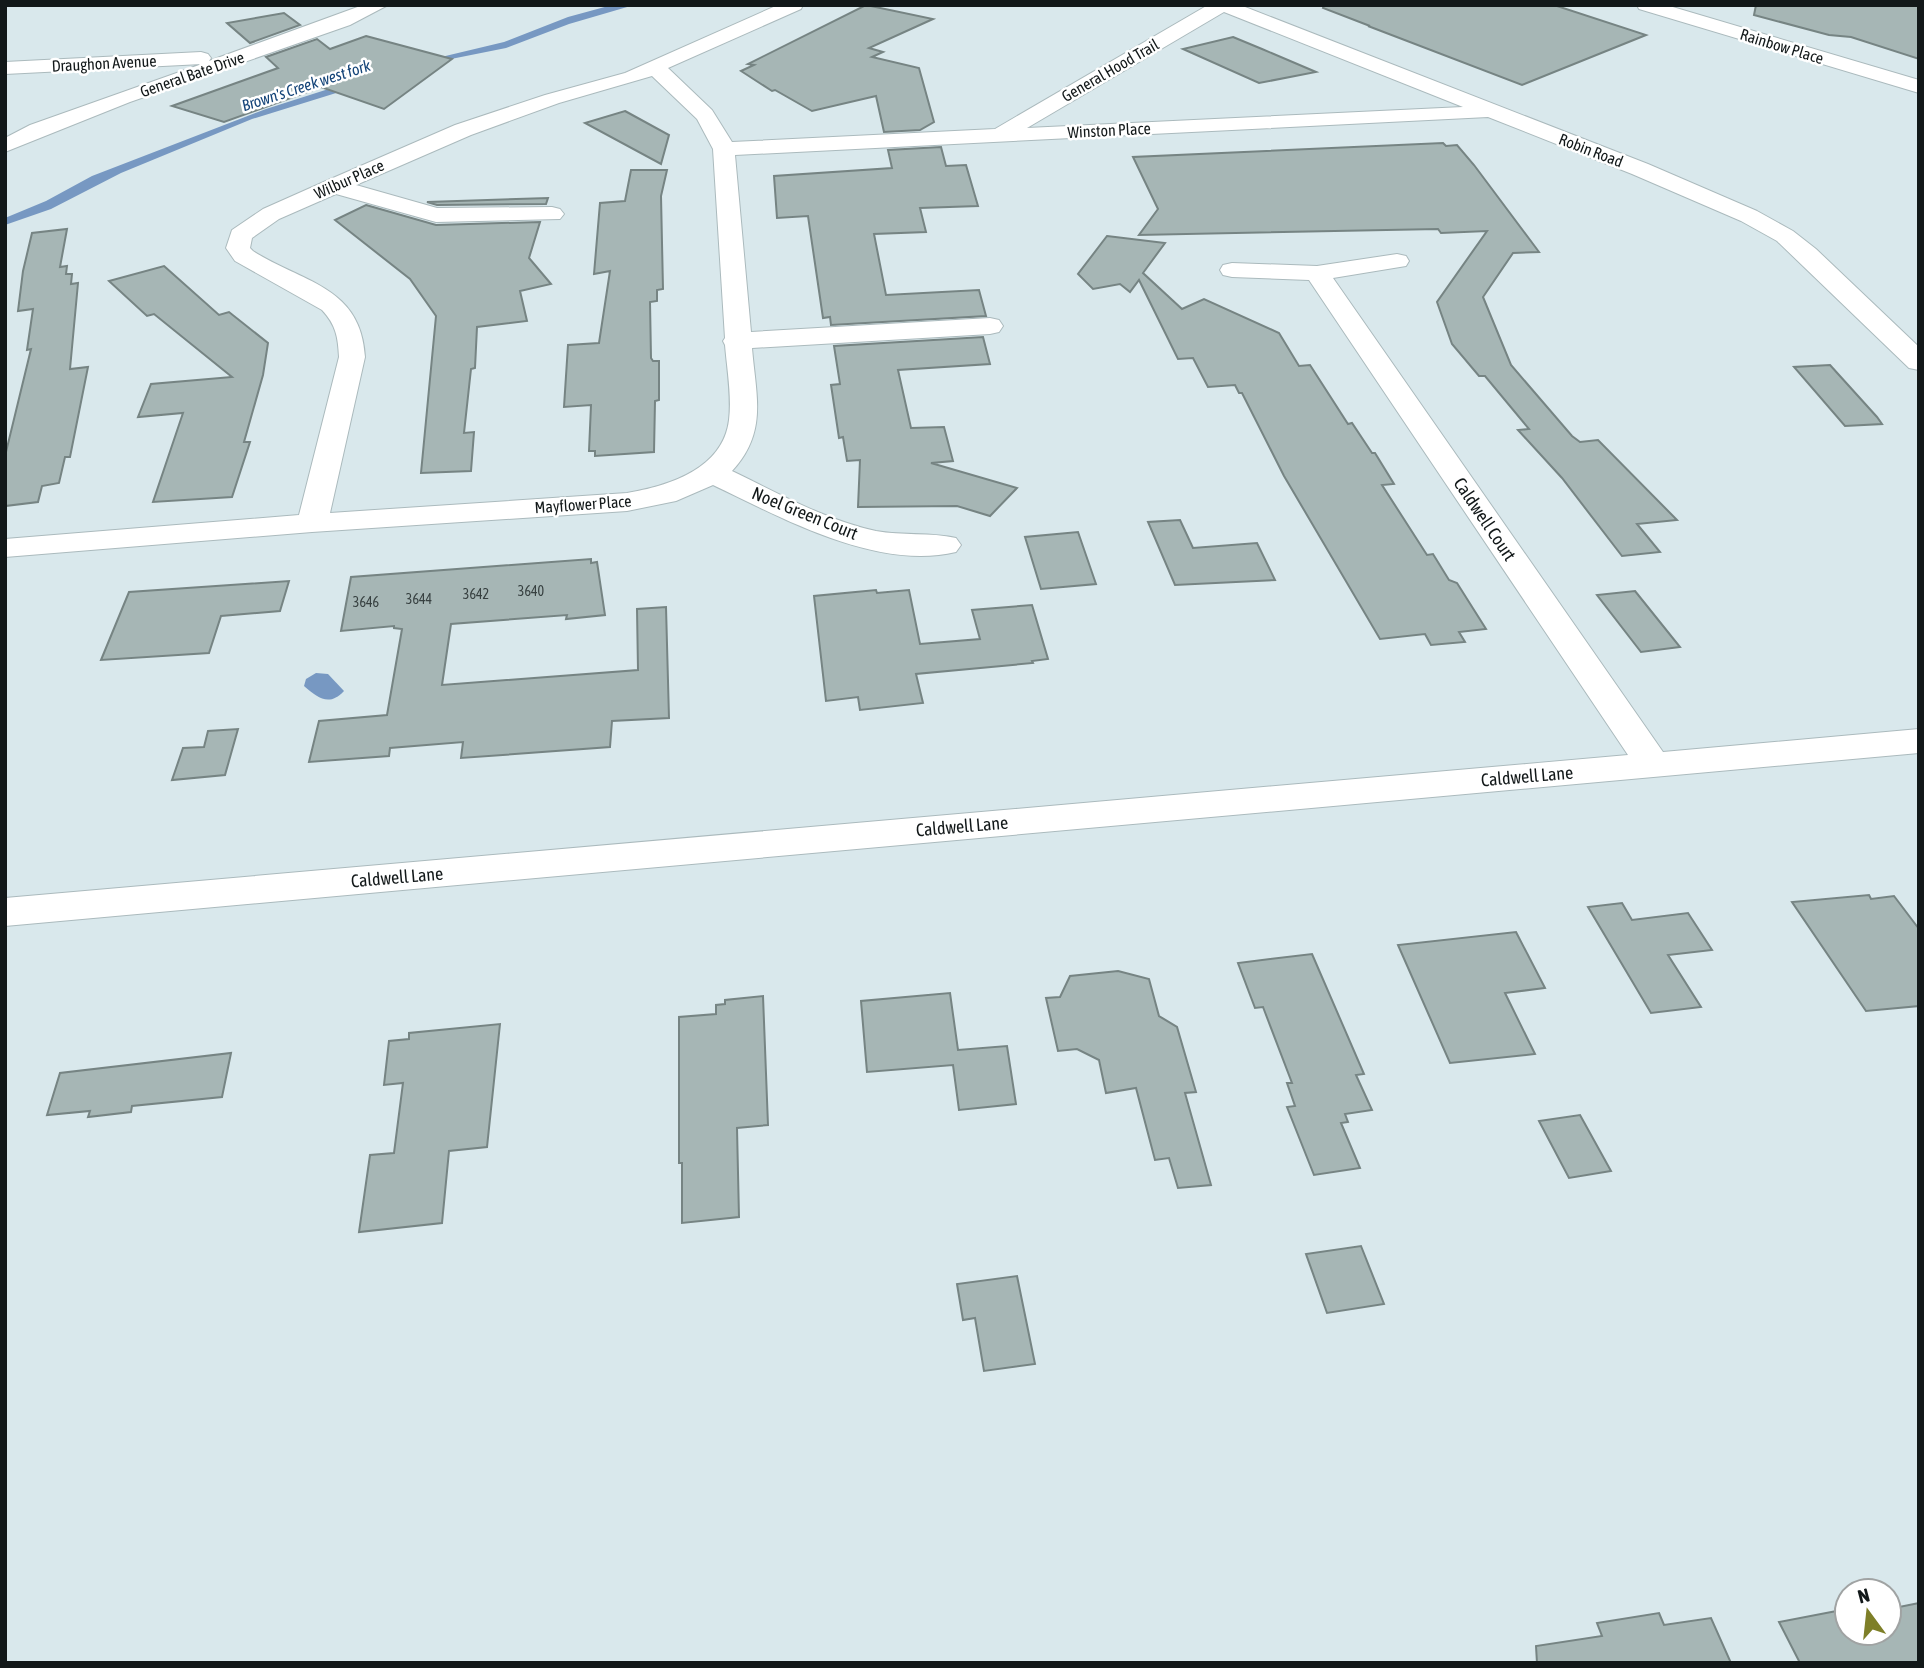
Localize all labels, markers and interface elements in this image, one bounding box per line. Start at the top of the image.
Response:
street label: Rainbow Place [1738,25,1826,67]
street label: General Hood Trail [1058,35,1162,105]
street label: General Bate Drive [138,48,246,100]
street label: Draughon Avenue [51,51,157,76]
water label: Brown's Creek west fork [239,55,374,114]
street label: Winston Place [1067,119,1151,141]
street label: Robin Road [1556,130,1626,170]
street label: Wilbur Place [311,156,387,202]
street label: Caldwell Court [1449,473,1521,565]
street label: Noel Green Court [749,482,861,544]
street label: Mayflower Place [534,492,632,517]
house number: 3640 [518,583,545,599]
house number: 3642 [463,586,489,602]
house number: 3644 [406,591,433,607]
house number: 3646 [353,594,380,610]
street label: Caldwell Lane [1480,762,1574,790]
street label: Caldwell Lane [915,812,1009,840]
street label: Caldwell Lane [350,863,444,891]
north arrow [1833,1577,1903,1647]
text: N [1855,1584,1872,1608]

